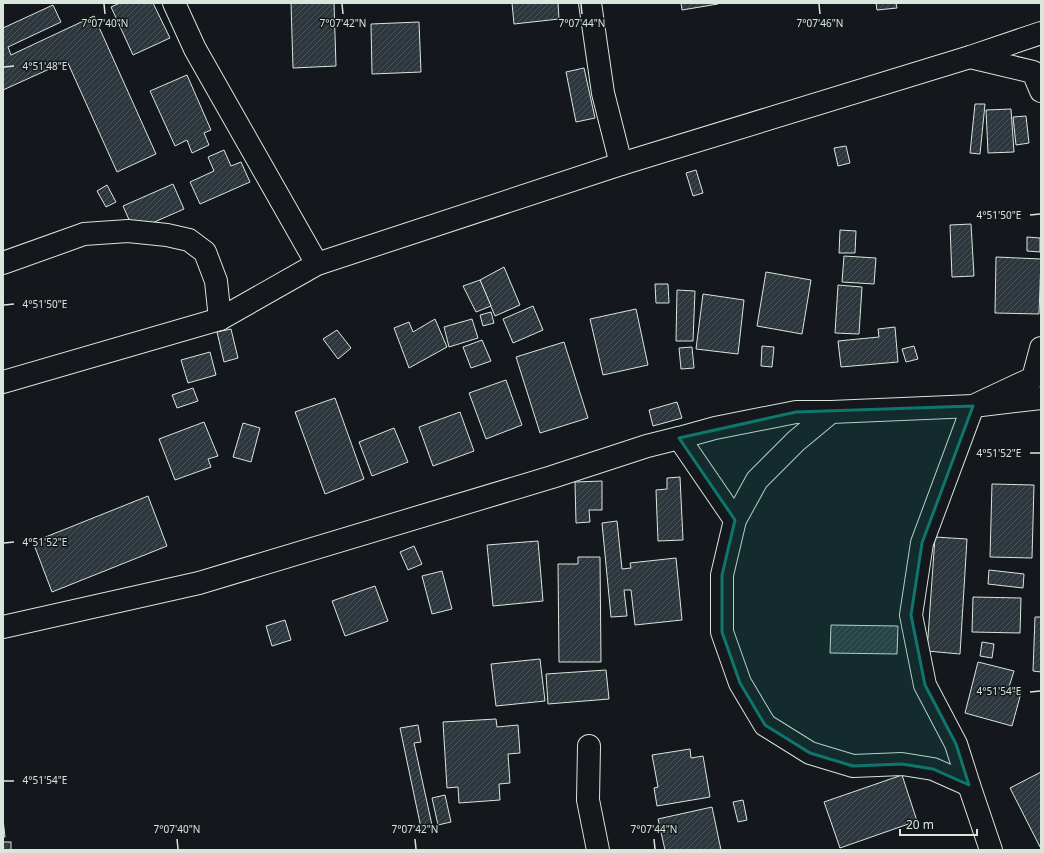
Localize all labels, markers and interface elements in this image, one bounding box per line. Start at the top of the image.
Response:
text: 7°07'40"N [82,16,128,30]
text: 7°07'42"N [320,16,366,30]
text: 7°07'44"N [559,16,605,30]
text: 7°07'46"N [797,16,843,30]
text: 4°51'48"E [23,59,67,73]
text: 4°51'50"E [977,208,1021,222]
text: 4°51'50"E [23,297,67,311]
text: 4°51'52"E [977,446,1021,460]
text: 4°51'52"E [23,535,67,549]
text: 4°51'54"E [977,684,1021,698]
text: 4°51'54"E [23,773,67,787]
scale bar [900,811,977,837]
text: 20 m [906,816,934,833]
text: 7°07'40"N [154,822,200,836]
text: 7°07'42"N [392,822,438,836]
text: 7°07'44"N [631,822,677,836]

